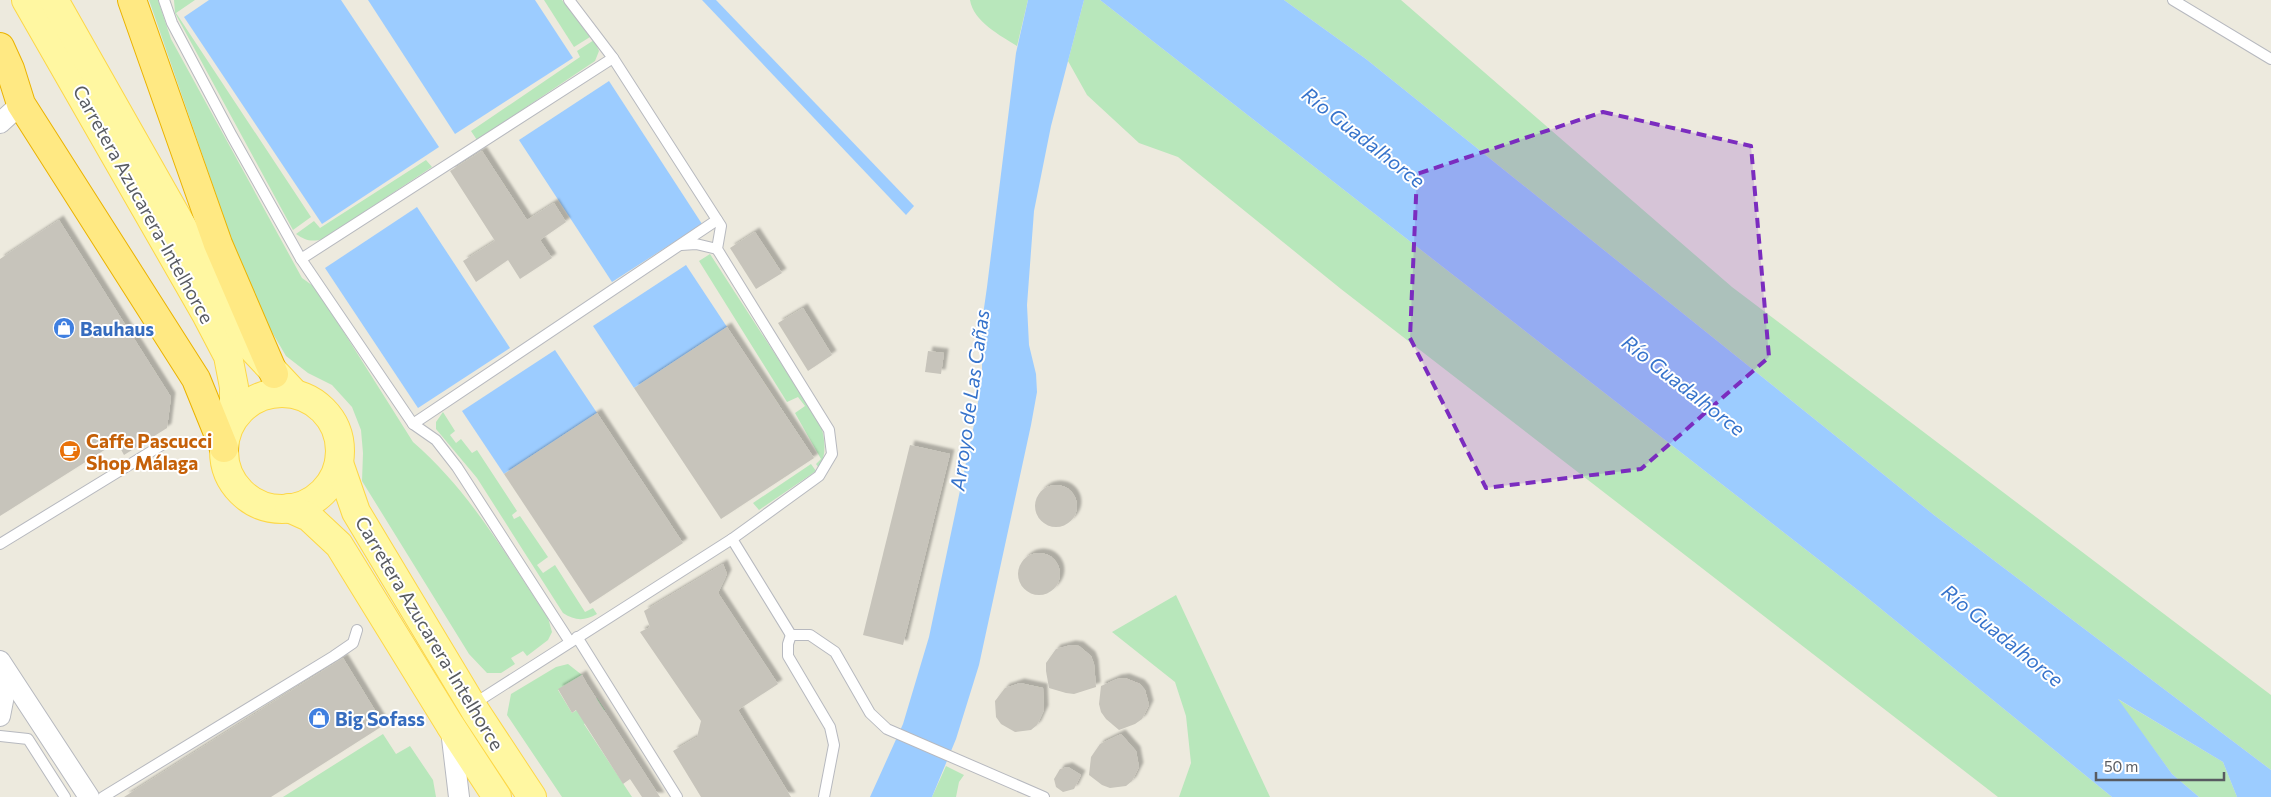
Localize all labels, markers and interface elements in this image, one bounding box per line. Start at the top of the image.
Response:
street label: Carretera Azucarera-Intelhorce [69,81,219,327]
water label: Río Guadalhorce [1298,82,1431,193]
water label: Arroyo de Las Cañas [944,308,994,493]
shop icon: Bauhaus [52,316,76,340]
place label: Bauhaus [80,317,154,340]
water label: Río Guadalhorce [1618,330,1751,441]
place label: Caffe Pascucci Shop Málaga [86,429,212,474]
cafe icon: Caffe Pascucci Shop Málaga [58,439,82,463]
street label: Carretera Azucarera-Intelhorce [351,512,509,754]
water label: Río Guadalhorce [1937,579,2069,692]
shop icon: Big Sofass [307,706,331,730]
place label: Big Sofass [335,707,425,730]
scale bar [2096,750,2224,782]
text: 50 m [2104,757,2138,775]

